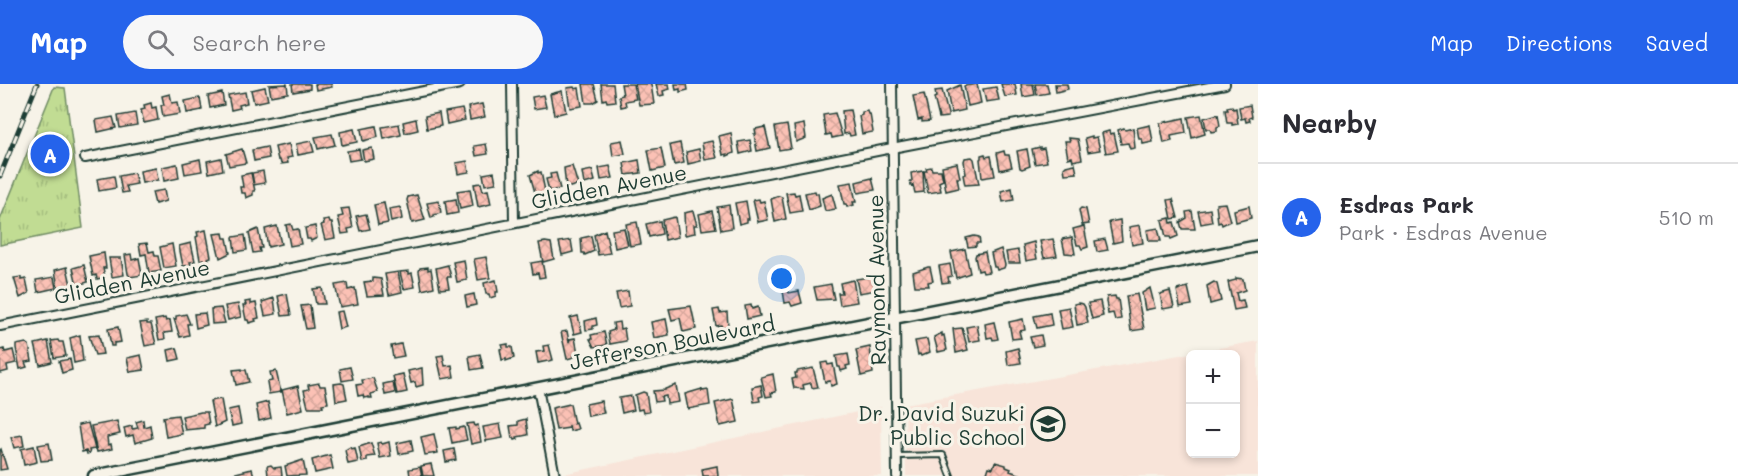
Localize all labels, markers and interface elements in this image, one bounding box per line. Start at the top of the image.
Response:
search box [123,15,543,69]
text: Map [30,24,87,60]
icon: search [144,26,177,59]
text: Search here [192,28,326,57]
text: Map [1430,29,1473,56]
text: Directions [1506,29,1613,56]
text: Saved [1646,29,1708,56]
text: Nearby [1282,106,1377,140]
pin: A [31,132,70,176]
street label: Glidden Avenue [529,158,689,214]
text: Esdras Park [1339,190,1474,219]
street label: Raymond Avenue [861,194,891,366]
text: A [1295,204,1308,230]
text: 510 m [1659,204,1714,230]
text: Park · Esdras Avenue [1339,219,1548,245]
street label: Glidden Avenue [52,253,212,309]
your location [767,264,796,293]
street label: Jefferson Boulevard [567,309,777,375]
map controls [1186,350,1240,458]
button: + [1186,350,1240,404]
place label: Dr. David Suzuki Public School [858,399,1025,450]
button: − [1186,404,1240,458]
school or university icon: Dr. David Suzuki Public School [1030,406,1066,442]

